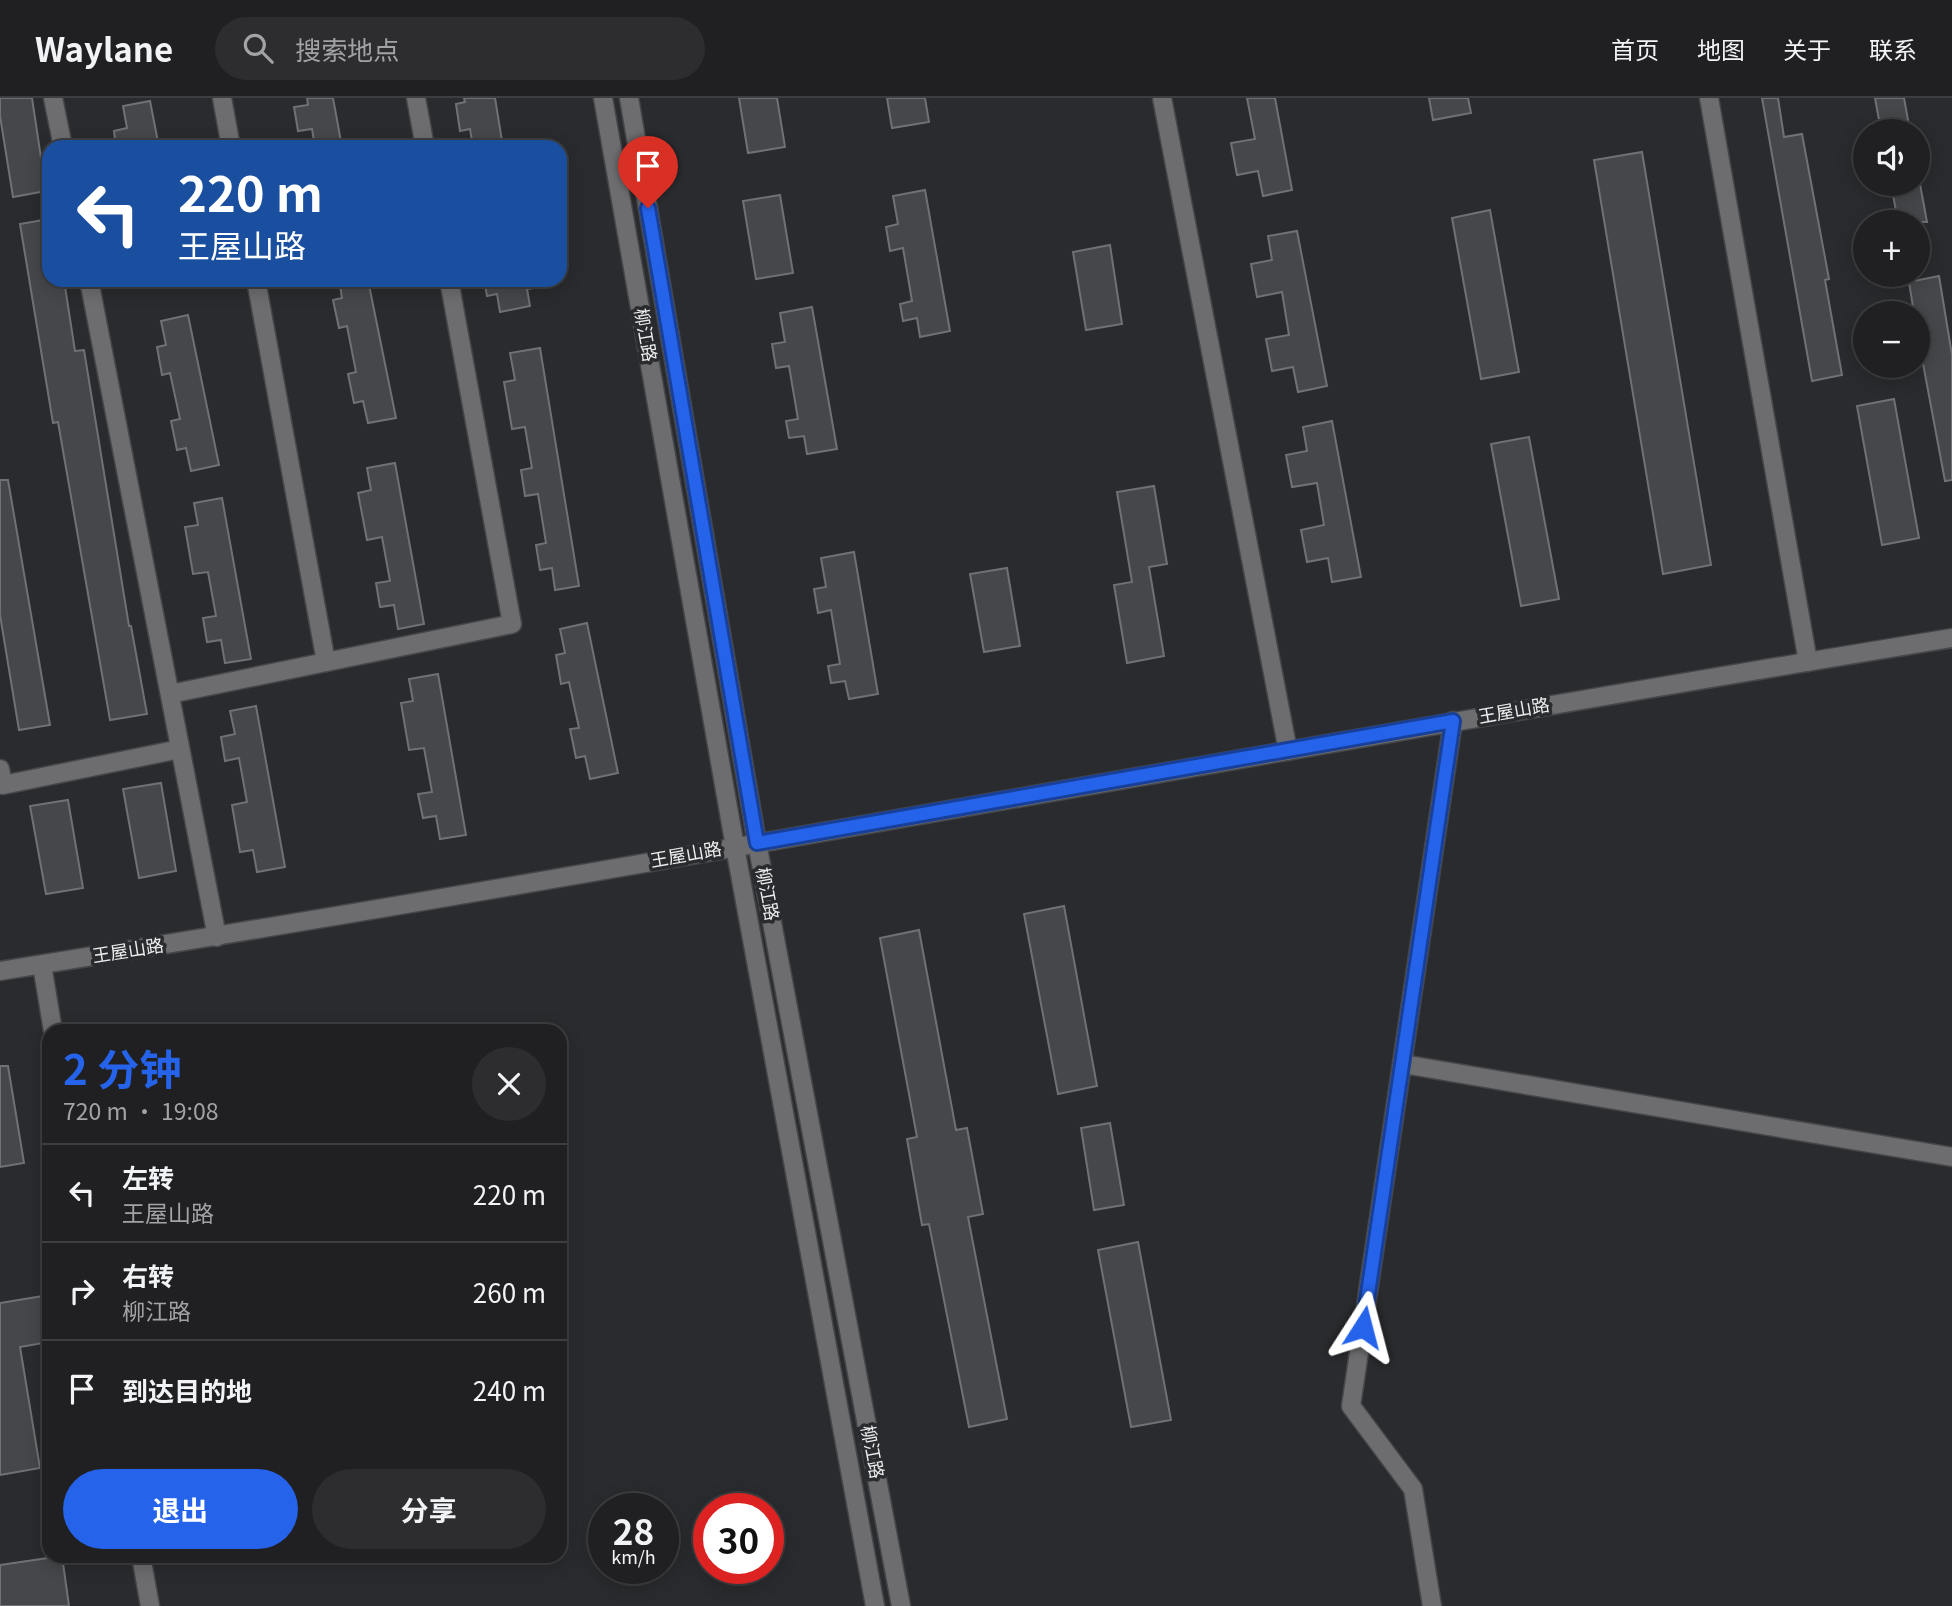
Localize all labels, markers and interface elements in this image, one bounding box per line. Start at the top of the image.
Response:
search box [215,17,705,80]
text: Waylane [35,24,173,72]
icon: search [239,29,277,67]
text: 搜索地点 [295,30,399,67]
text: 首页 [1611,31,1659,66]
text: 地图 [1697,31,1745,66]
text: 关于 [1783,31,1831,66]
text: 联系 [1869,31,1917,66]
map controls [1853,119,1930,378]
button: sound [1853,119,1930,196]
pin [618,136,678,208]
icon: arrive [629,147,667,185]
text: 220 m [178,155,323,226]
icon: left [63,168,154,259]
button: + [1853,210,1930,287]
text: 王屋山路 [178,221,306,267]
button: − [1853,301,1930,378]
street label: 柳江路 [629,306,664,363]
street label: 王屋山路 [1476,690,1551,728]
street label: 王屋山路 [648,834,723,872]
street label: 柳江路 [751,865,787,923]
street label: 王屋山路 [90,931,165,967]
text: 2 分钟 [63,1036,181,1097]
button: close [472,1047,546,1121]
text: 720 m · 19:08 [63,1093,219,1127]
text: 左转 [122,1158,174,1195]
icon: left [63,1174,101,1212]
text: 220 m [473,1175,546,1212]
text: 王屋山路 [122,1195,214,1229]
text: 右转 [122,1256,174,1293]
icon: right [63,1272,101,1310]
text: 260 m [473,1273,546,1310]
position arrow [1326,1290,1400,1364]
text: 柳江路 [122,1293,191,1327]
icon: arrive [63,1370,101,1408]
text: 到达目的地 [122,1371,252,1408]
text: 240 m [473,1371,546,1408]
street label: 柳江路 [856,1423,892,1481]
button: 退出 [63,1469,298,1549]
button: 分享 [312,1469,546,1549]
speed limit sign: 30 [693,1493,784,1584]
text: 28 [613,1504,654,1555]
text: km/h [611,1543,656,1569]

